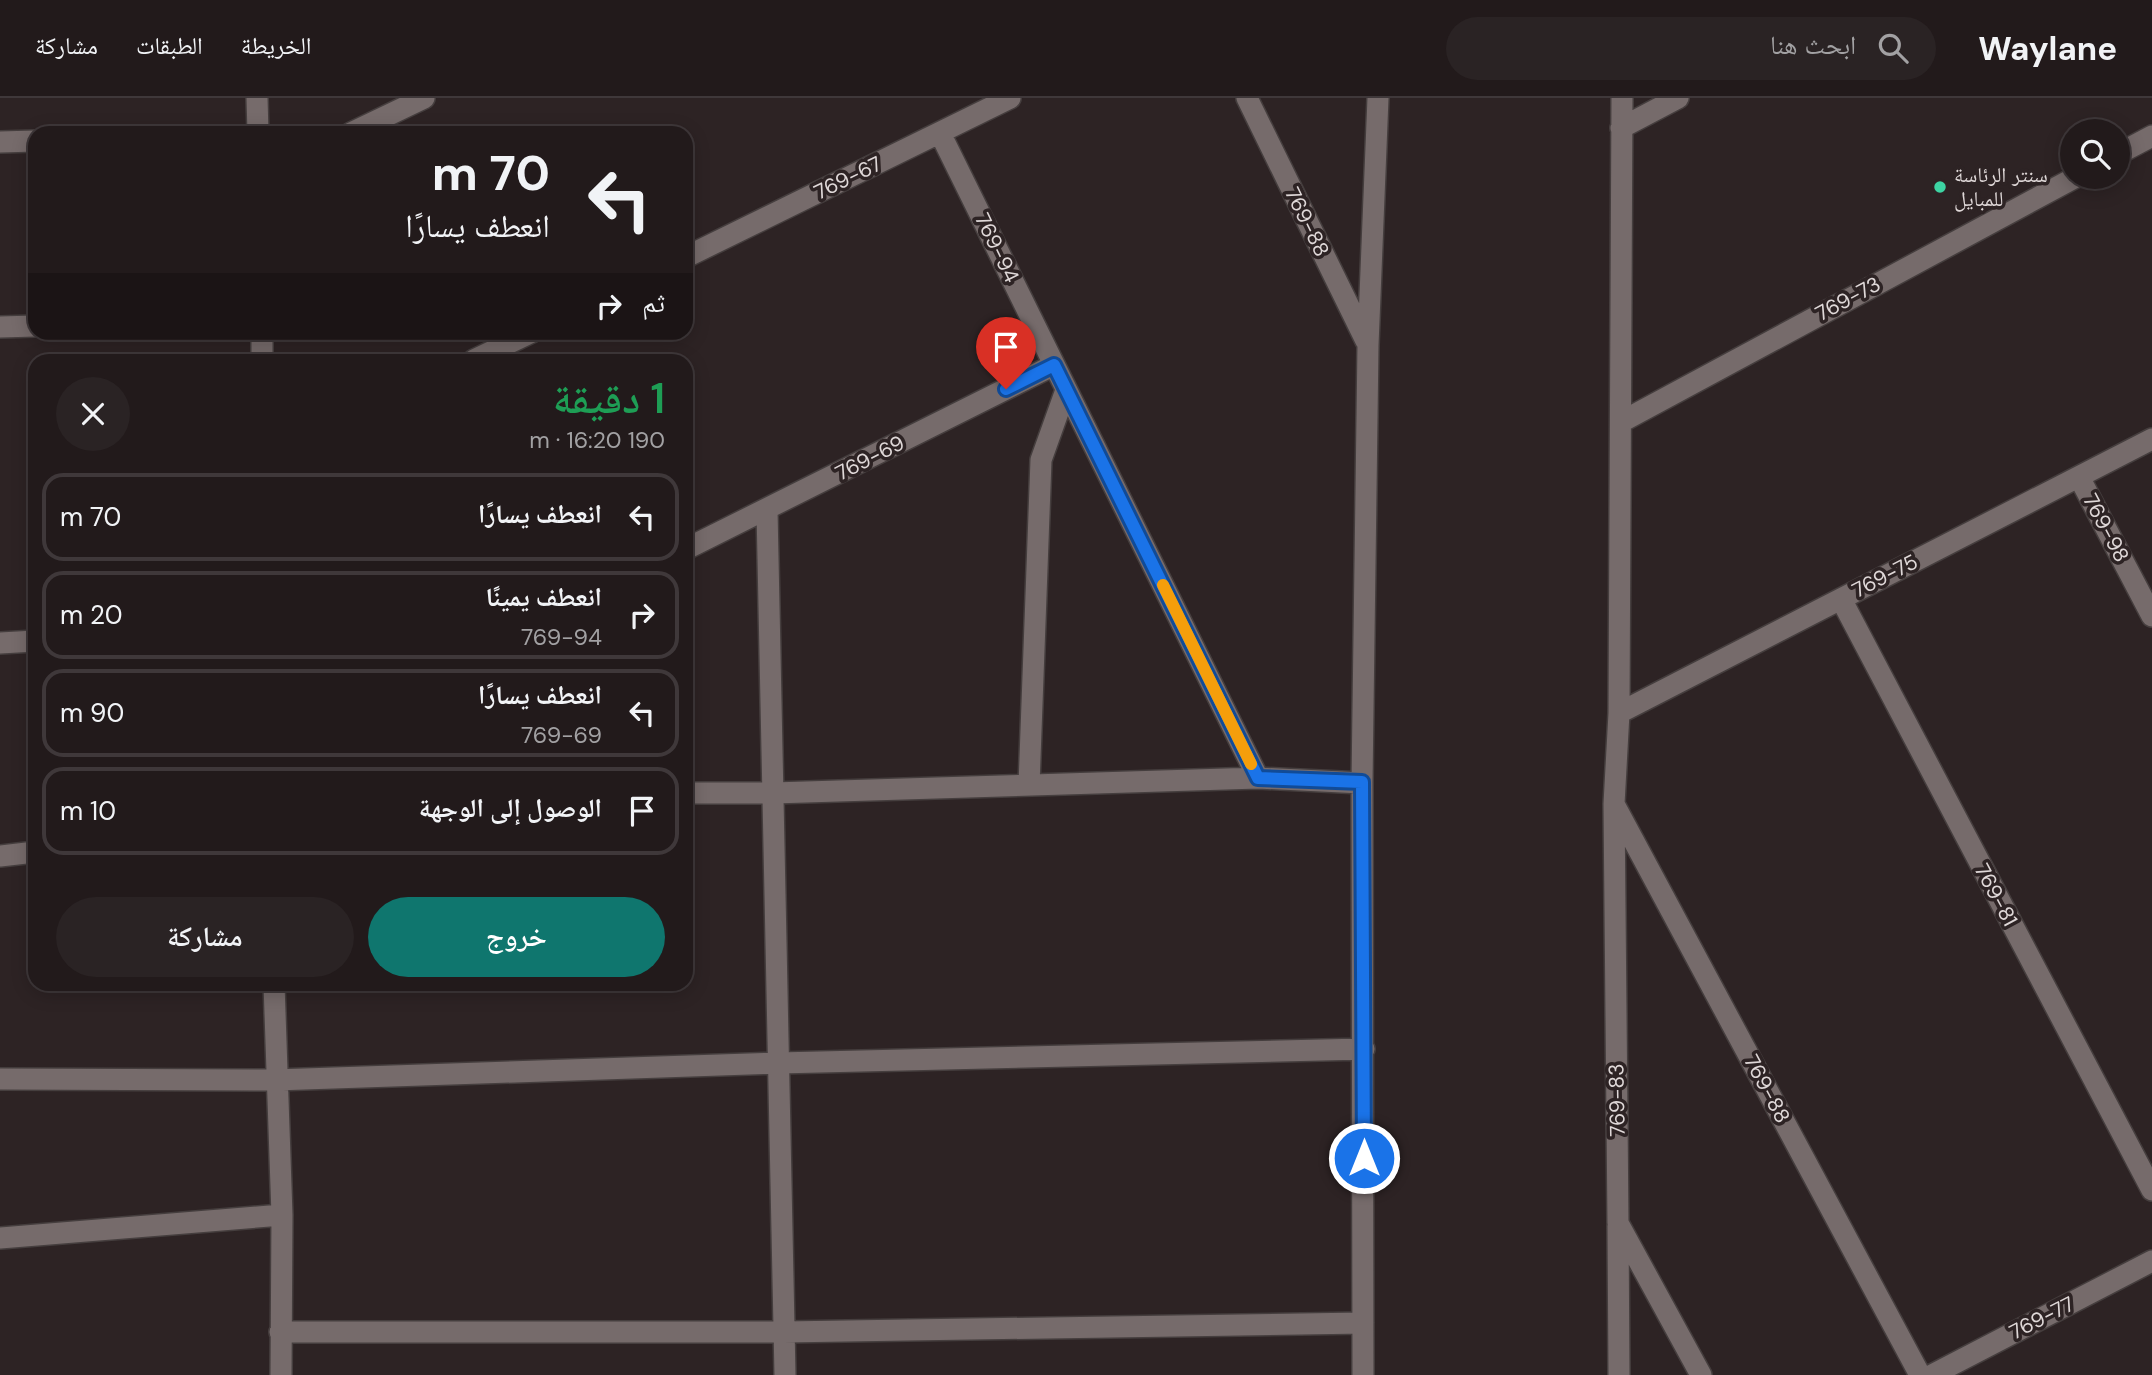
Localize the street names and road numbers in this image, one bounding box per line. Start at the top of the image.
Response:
street label: 769-67 [810,150,886,206]
street label: 769-88 [1278,183,1336,261]
street label: 769-94 [968,209,1026,288]
street label: 769-73 [1811,270,1885,328]
street label: 769-69 [831,429,909,487]
street label: 769-98 [2076,489,2136,567]
street label: 769-75 [1847,548,1923,604]
street label: 769-81 [1968,859,2024,931]
street label: 769-88 [1737,1050,1797,1128]
street label: 769-83 [1602,1063,1632,1137]
street label: 769-77 [2005,1290,2079,1346]

